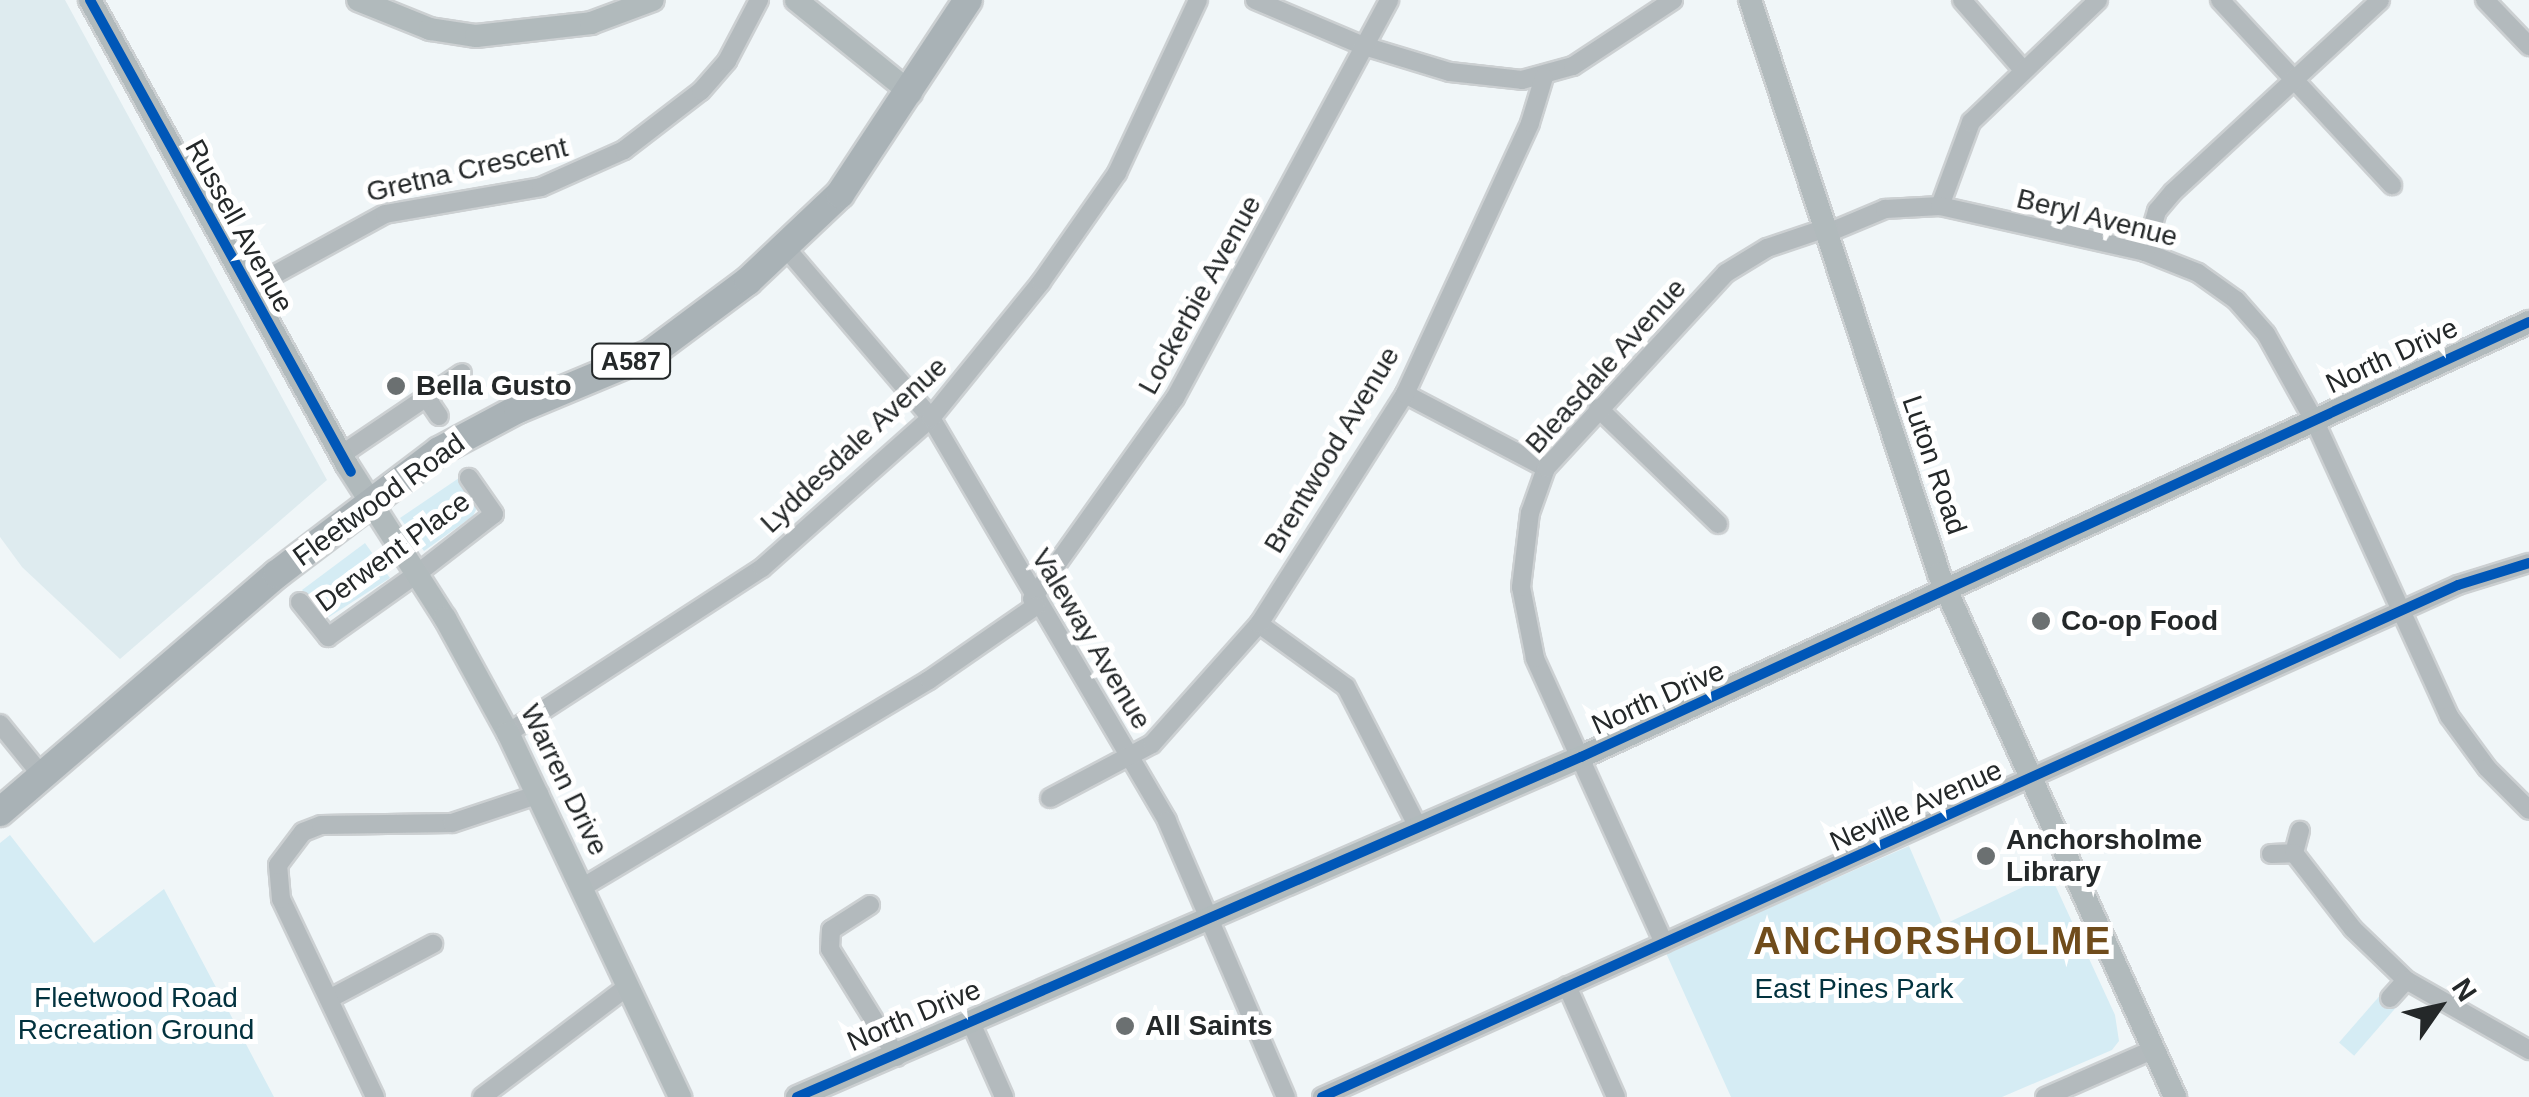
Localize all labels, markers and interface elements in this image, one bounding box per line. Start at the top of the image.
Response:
street label: Gretna Crescent [363,131,571,209]
street label: Russell Avenue [177,133,301,319]
street label: Beryl Avenue [2012,182,2182,254]
street label: Lockerbie Avenue [1131,189,1269,401]
street label: Bleasdale Avenue [1518,271,1694,461]
street label: North Drive [2321,311,2463,401]
street label: Brentwood Avenue [1257,340,1407,560]
road number: A587 [591,341,671,381]
street label: Lyddesdale Avenue [753,349,955,541]
place label: Bella Gusto [416,369,572,403]
marker: Bella Gusto [385,375,407,397]
street label: Luton Road [1895,391,1973,539]
street label: Fleetwood Road [287,426,471,574]
street label: Derwent Place [309,485,477,619]
street label: Valeway Avenue [1024,542,1158,736]
place label: Co-op Food [2061,604,2218,638]
marker: Co-op Food [2030,610,2052,632]
street label: North Drive [1586,654,1730,742]
street label: Warren Drive [513,699,615,861]
street label: Neville Avenue [1824,753,2008,859]
place label: Anchorsholme Library [2006,823,2202,889]
marker: Anchorsholme Library [1975,845,1997,867]
district label: ANCHORSHOLME [1753,919,2113,965]
north arrow [2389,957,2489,1057]
park label: East Pines Park [1754,972,1954,1006]
street label: North Drive [842,973,986,1059]
text: N [2446,973,2483,1007]
park label: Fleetwood Road Recreation Ground [18,981,254,1047]
place label: All Saints [1145,1009,1273,1043]
marker: All Saints [1114,1015,1136,1037]

